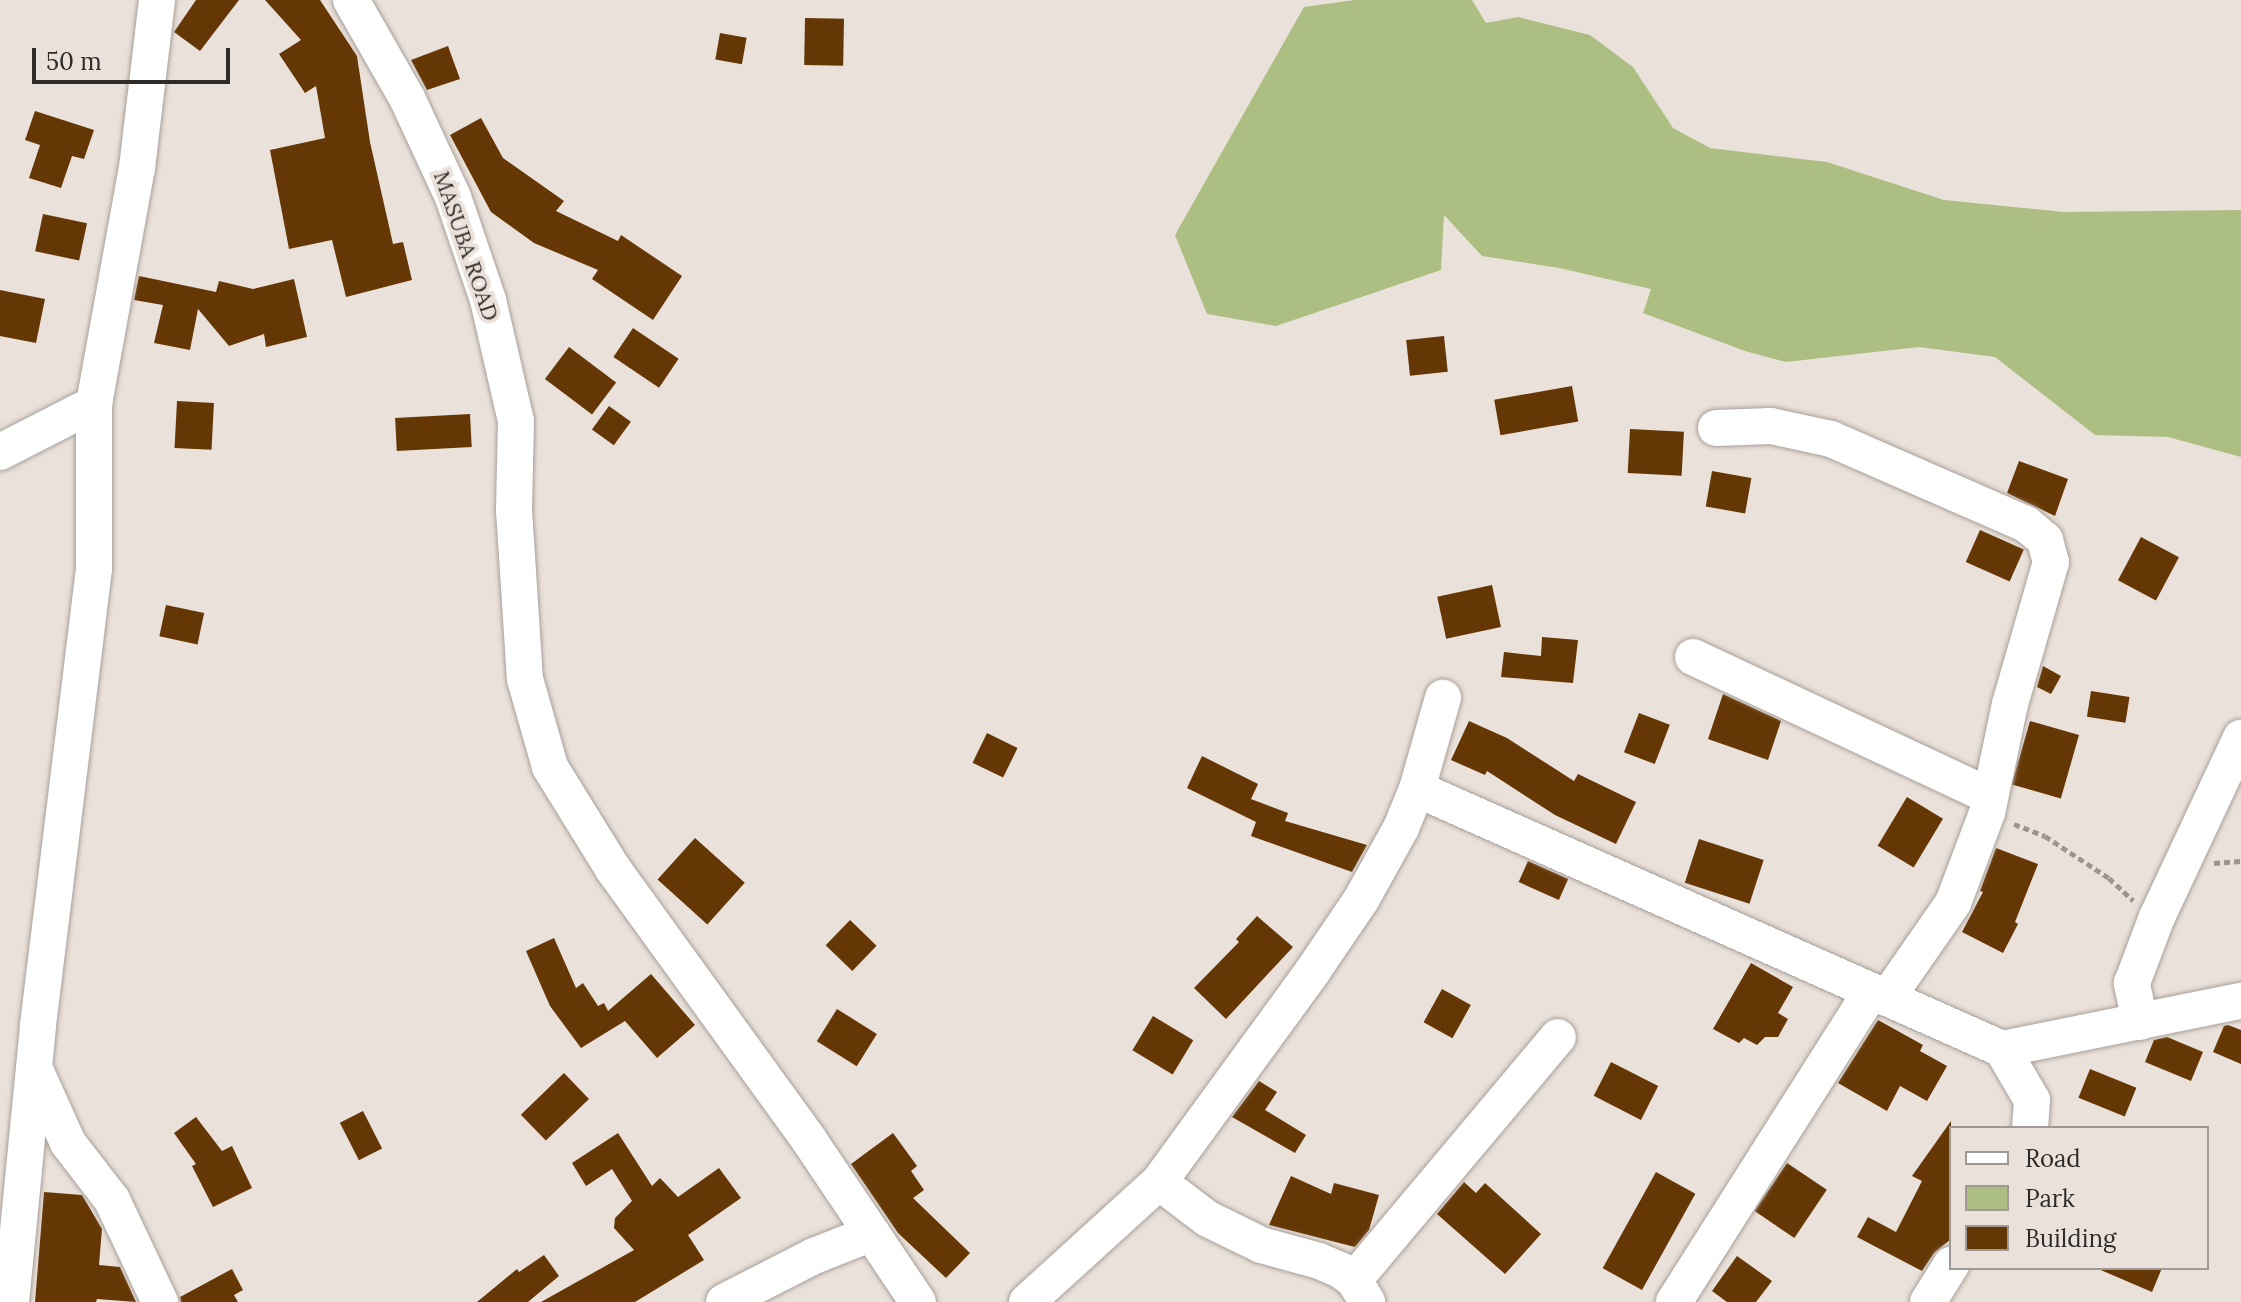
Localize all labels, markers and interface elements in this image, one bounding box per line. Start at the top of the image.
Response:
scale bar [36,32,234,82]
text: 50 m [46,46,102,77]
street label: MASUBA ROAD [428,168,504,324]
legend [1949,1126,2209,1270]
text: Road [2025,1143,2081,1174]
text: Park [2025,1183,2075,1214]
text: Building [2025,1223,2116,1254]

